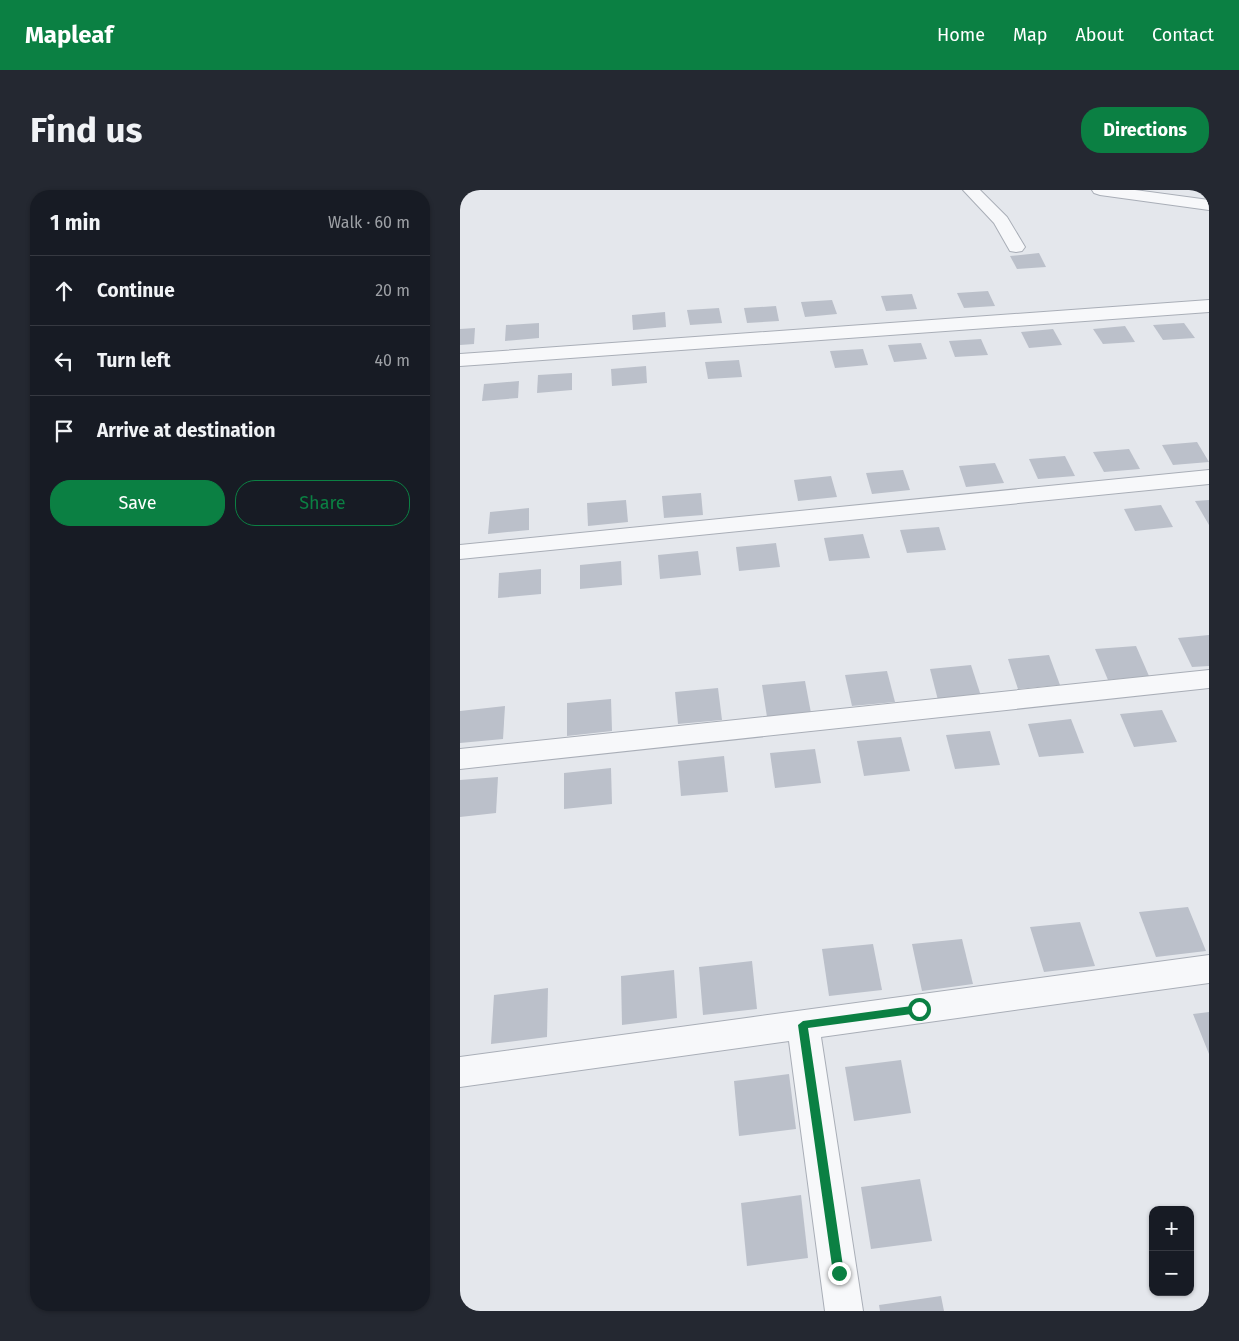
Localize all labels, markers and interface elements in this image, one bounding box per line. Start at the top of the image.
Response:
text: Mapleaf [25,21,113,49]
text: Home [937,24,985,46]
text: Map [1013,24,1047,46]
text: About [1075,24,1124,46]
text: Contact [1152,24,1214,46]
button: Directions [1081,107,1209,153]
text: Find us [30,109,142,151]
text: 1 min [50,210,101,236]
text: Walk · 60 m [328,213,410,232]
icon: ahead [50,277,78,305]
text: Continue [97,279,175,302]
text: 20 m [375,281,410,300]
icon: left [50,347,78,375]
text: Turn left [97,349,171,372]
text: 40 m [375,351,410,370]
icon: arrive [50,417,78,445]
text: Arrive at destination [97,419,276,442]
button: Save [50,480,225,526]
button: Share [235,480,410,526]
route start [908,998,931,1021]
map controls [1149,1206,1194,1296]
button: + [1149,1206,1194,1251]
button: − [1149,1251,1194,1296]
route end [828,1262,851,1285]

